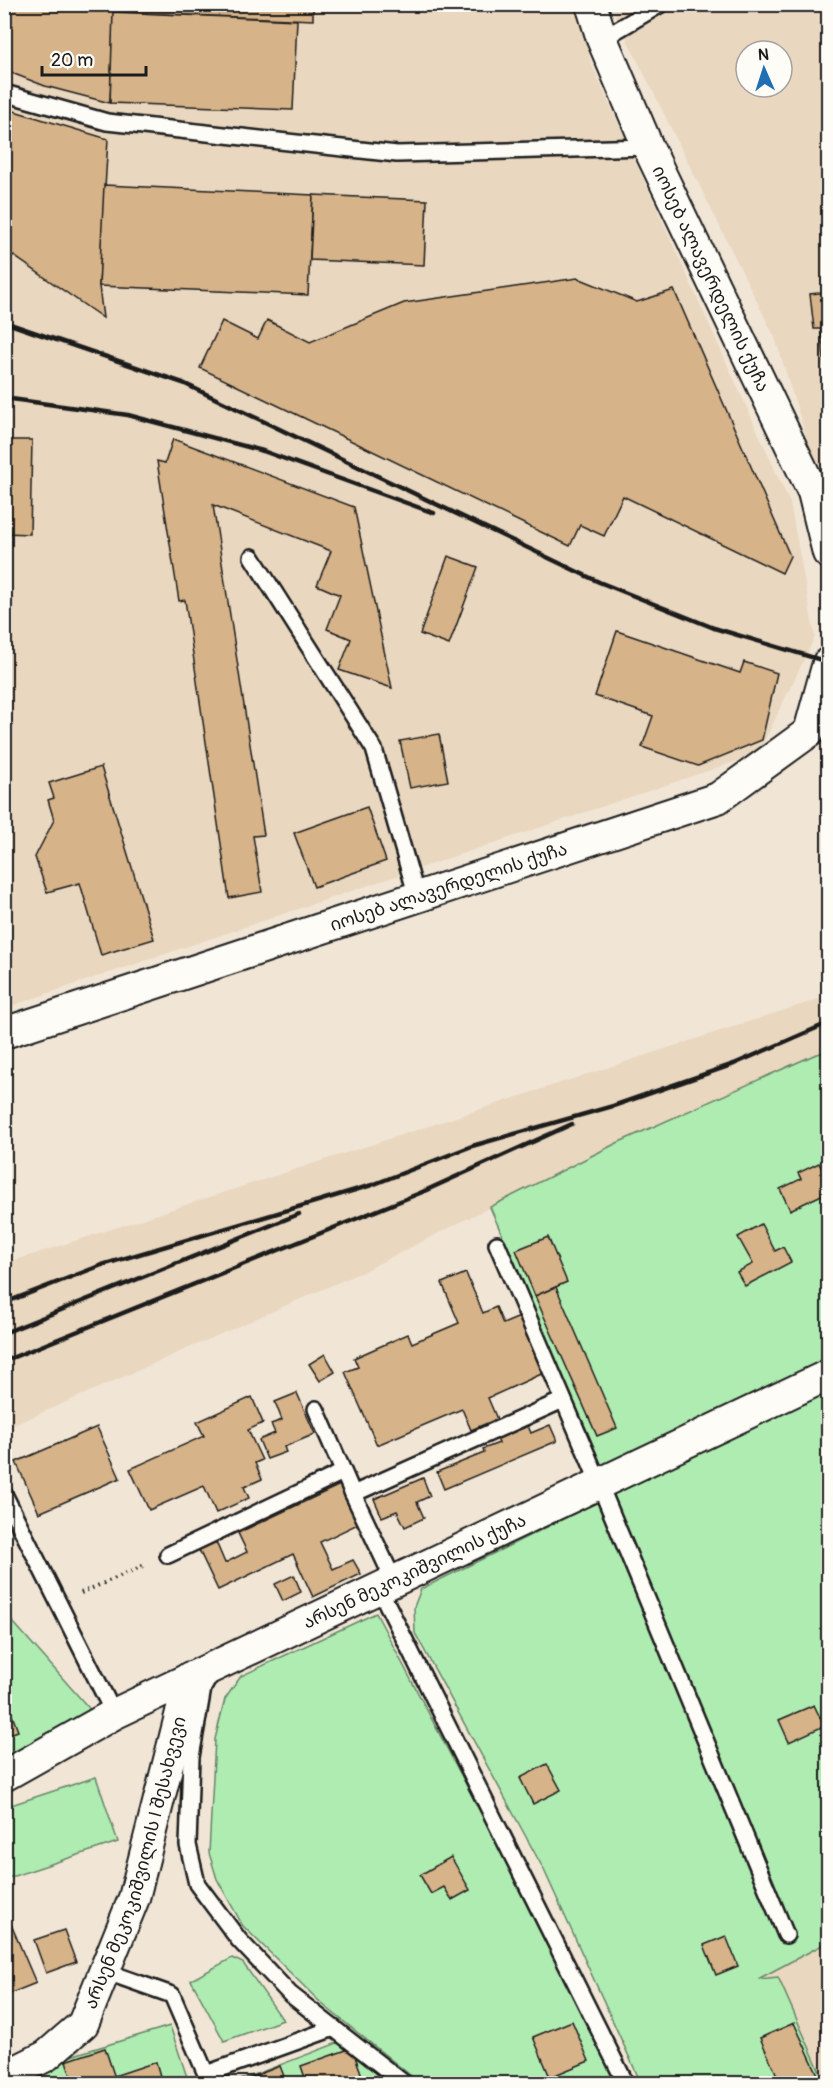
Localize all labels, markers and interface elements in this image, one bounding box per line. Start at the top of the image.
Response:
scale bar [42,39,146,77]
north arrow [734,39,794,99]
text: N [757,45,769,65]
text: 20 m [51,49,93,72]
street label: იოსებ ალავერდელის ქუჩა [647,162,775,396]
street label: იოსებ ალავერდელის ქუჩა [327,837,570,936]
street label: არსენ მეკოკიშვილის ქუჩა [299,1508,530,1634]
street label: არსენ მეკოკიშვილის I შესახვევი [79,1714,191,2012]

